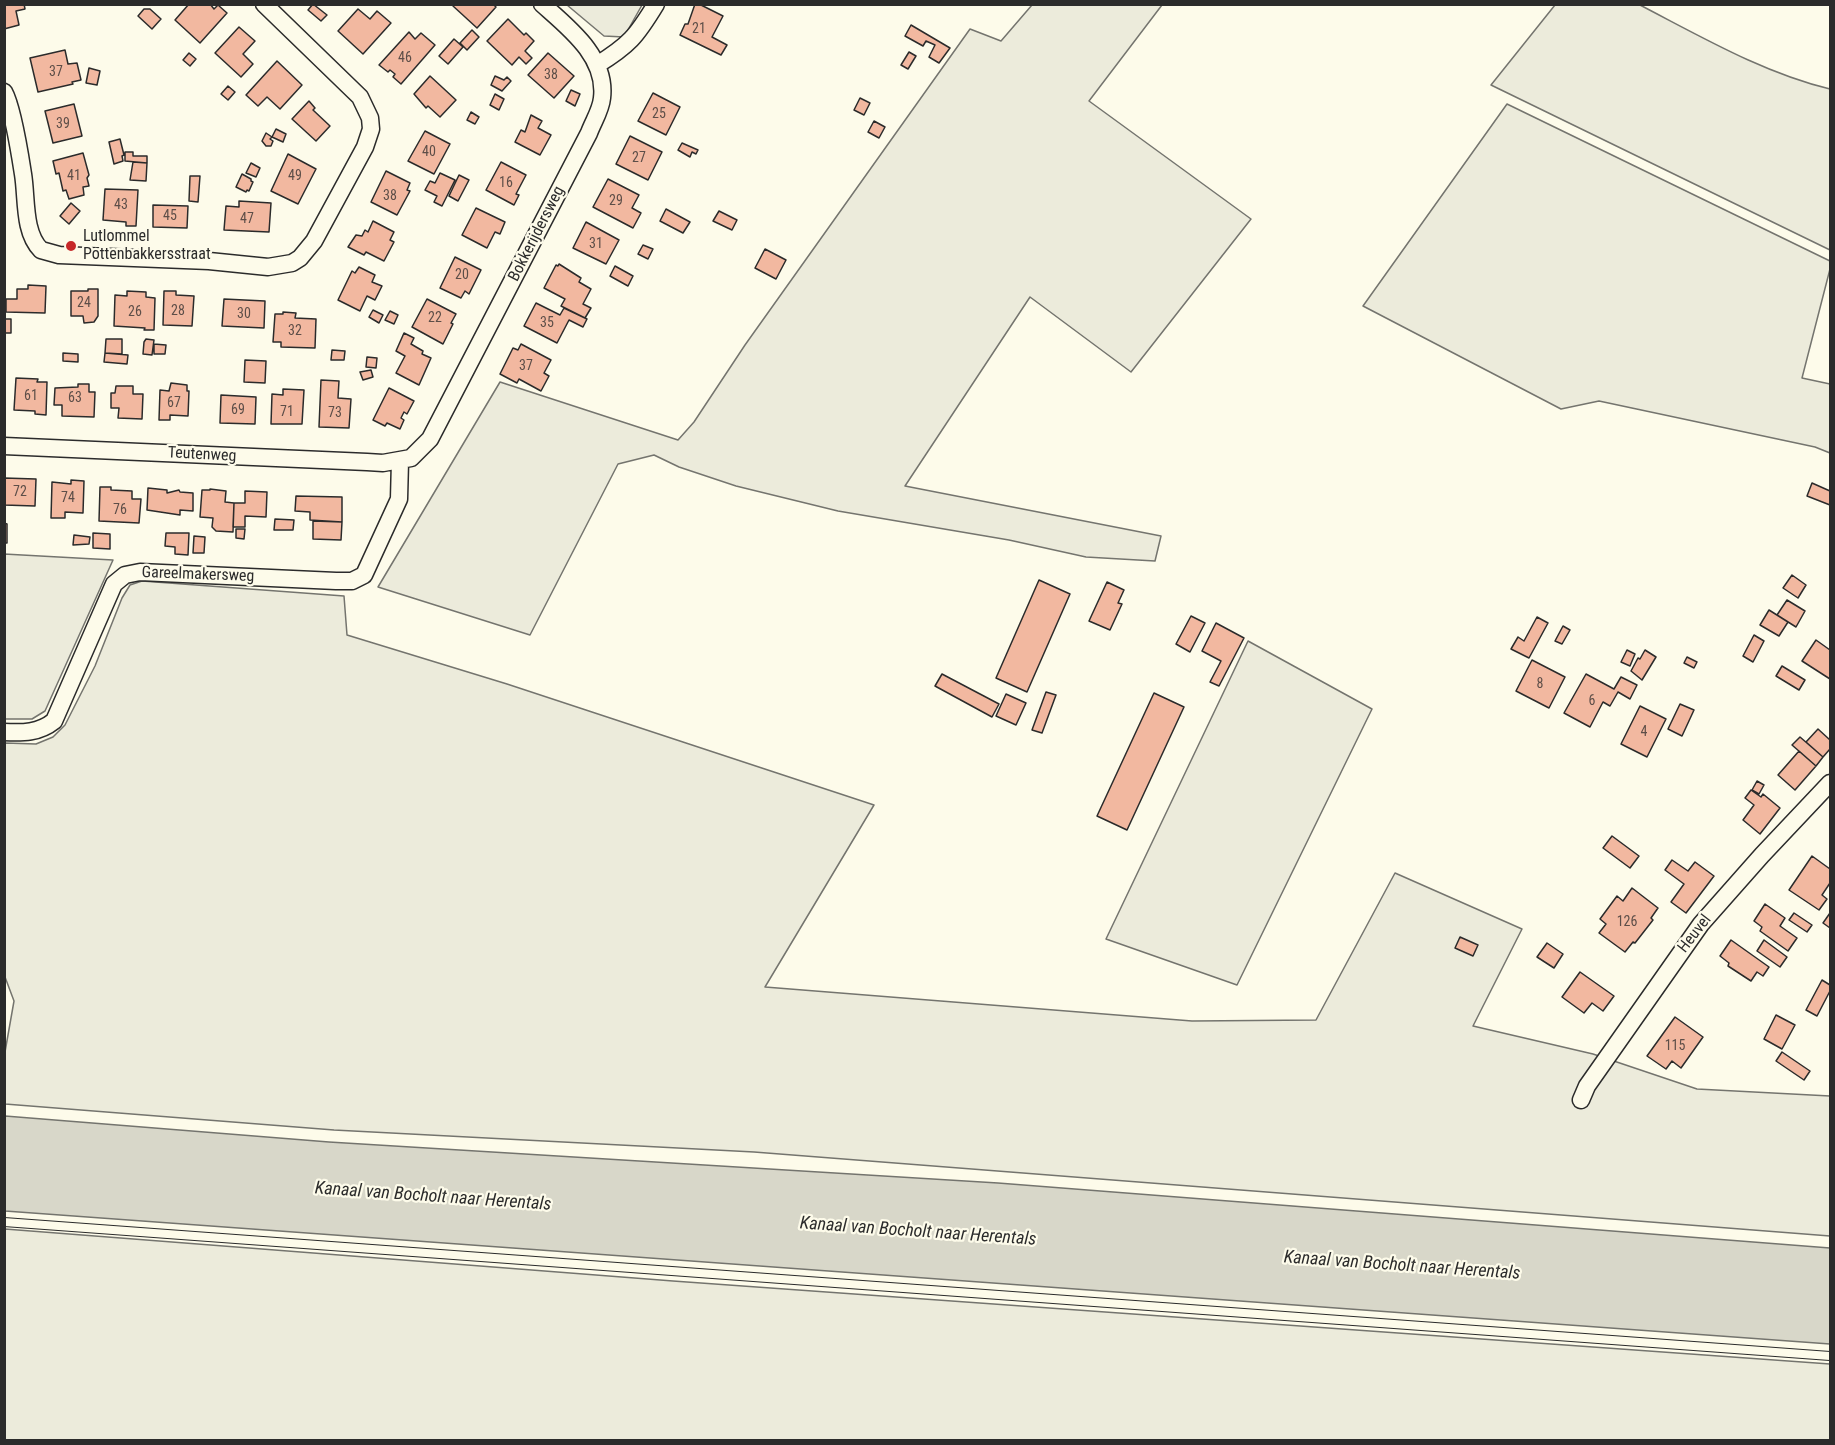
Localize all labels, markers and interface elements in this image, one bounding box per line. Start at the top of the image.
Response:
house number: 21 [692,21,706,37]
house number: 46 [398,50,412,66]
house number: 37 [49,64,63,80]
house number: 38 [544,67,558,83]
house number: 25 [652,106,666,122]
house number: 39 [56,116,70,132]
house number: 40 [422,144,436,160]
house number: 27 [632,150,646,166]
house number: 41 [67,168,81,184]
house number: 49 [288,168,302,184]
house number: 16 [499,175,513,191]
street label: Bokkerijdersweg [505,183,569,285]
house number: 38 [383,188,397,204]
house number: 29 [609,193,623,209]
house number: 43 [114,197,128,213]
house number: 45 [163,208,177,224]
house number: 47 [240,211,254,227]
place label: Lutlommel Pottenbakkersstraat [83,227,211,265]
house number: 31 [589,236,603,252]
marker: Lutlommel Pottenbakkersstraat [64,239,78,253]
house number: 20 [455,267,469,283]
house number: 24 [77,295,91,311]
house number: 28 [171,303,185,319]
house number: 26 [128,304,142,320]
house number: 30 [237,306,251,322]
house number: 22 [428,310,442,326]
house number: 35 [540,315,554,331]
house number: 32 [288,323,302,339]
house number: 37 [519,358,533,374]
house number: 61 [24,388,38,404]
house number: 63 [68,390,82,406]
house number: 67 [167,395,181,411]
house number: 69 [231,402,245,418]
house number: 71 [280,404,294,420]
house number: 73 [328,405,342,421]
street label: Teutenweg [167,444,237,466]
house number: 72 [13,484,27,500]
house number: 74 [61,490,75,506]
house number: 76 [113,502,127,518]
street label: Gareelmakersweg [141,563,255,587]
house number: 8 [1537,676,1543,692]
house number: 6 [1589,693,1595,709]
house number: 4 [1641,724,1647,740]
street label: Heuvel [1674,911,1716,957]
house number: 126 [1617,914,1637,930]
house number: 115 [1665,1038,1685,1054]
water label: Kanaal van Bocholt naar Herentals [314,1178,552,1216]
water label: Kanaal van Bocholt naar Herentals [799,1213,1037,1251]
water label: Kanaal van Bocholt naar Herentals [1283,1247,1521,1285]

